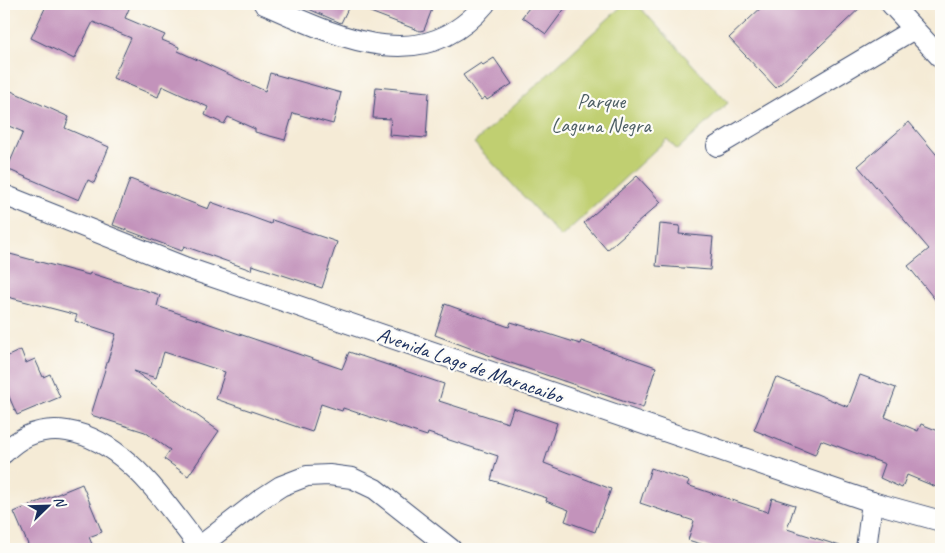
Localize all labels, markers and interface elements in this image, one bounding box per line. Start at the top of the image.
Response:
park label: Parque Laguna Negra [551,88,652,138]
street label: Avenida Lago de Maracaibo [374,321,569,410]
north arrow [22,480,72,530]
text: N [50,494,70,511]

